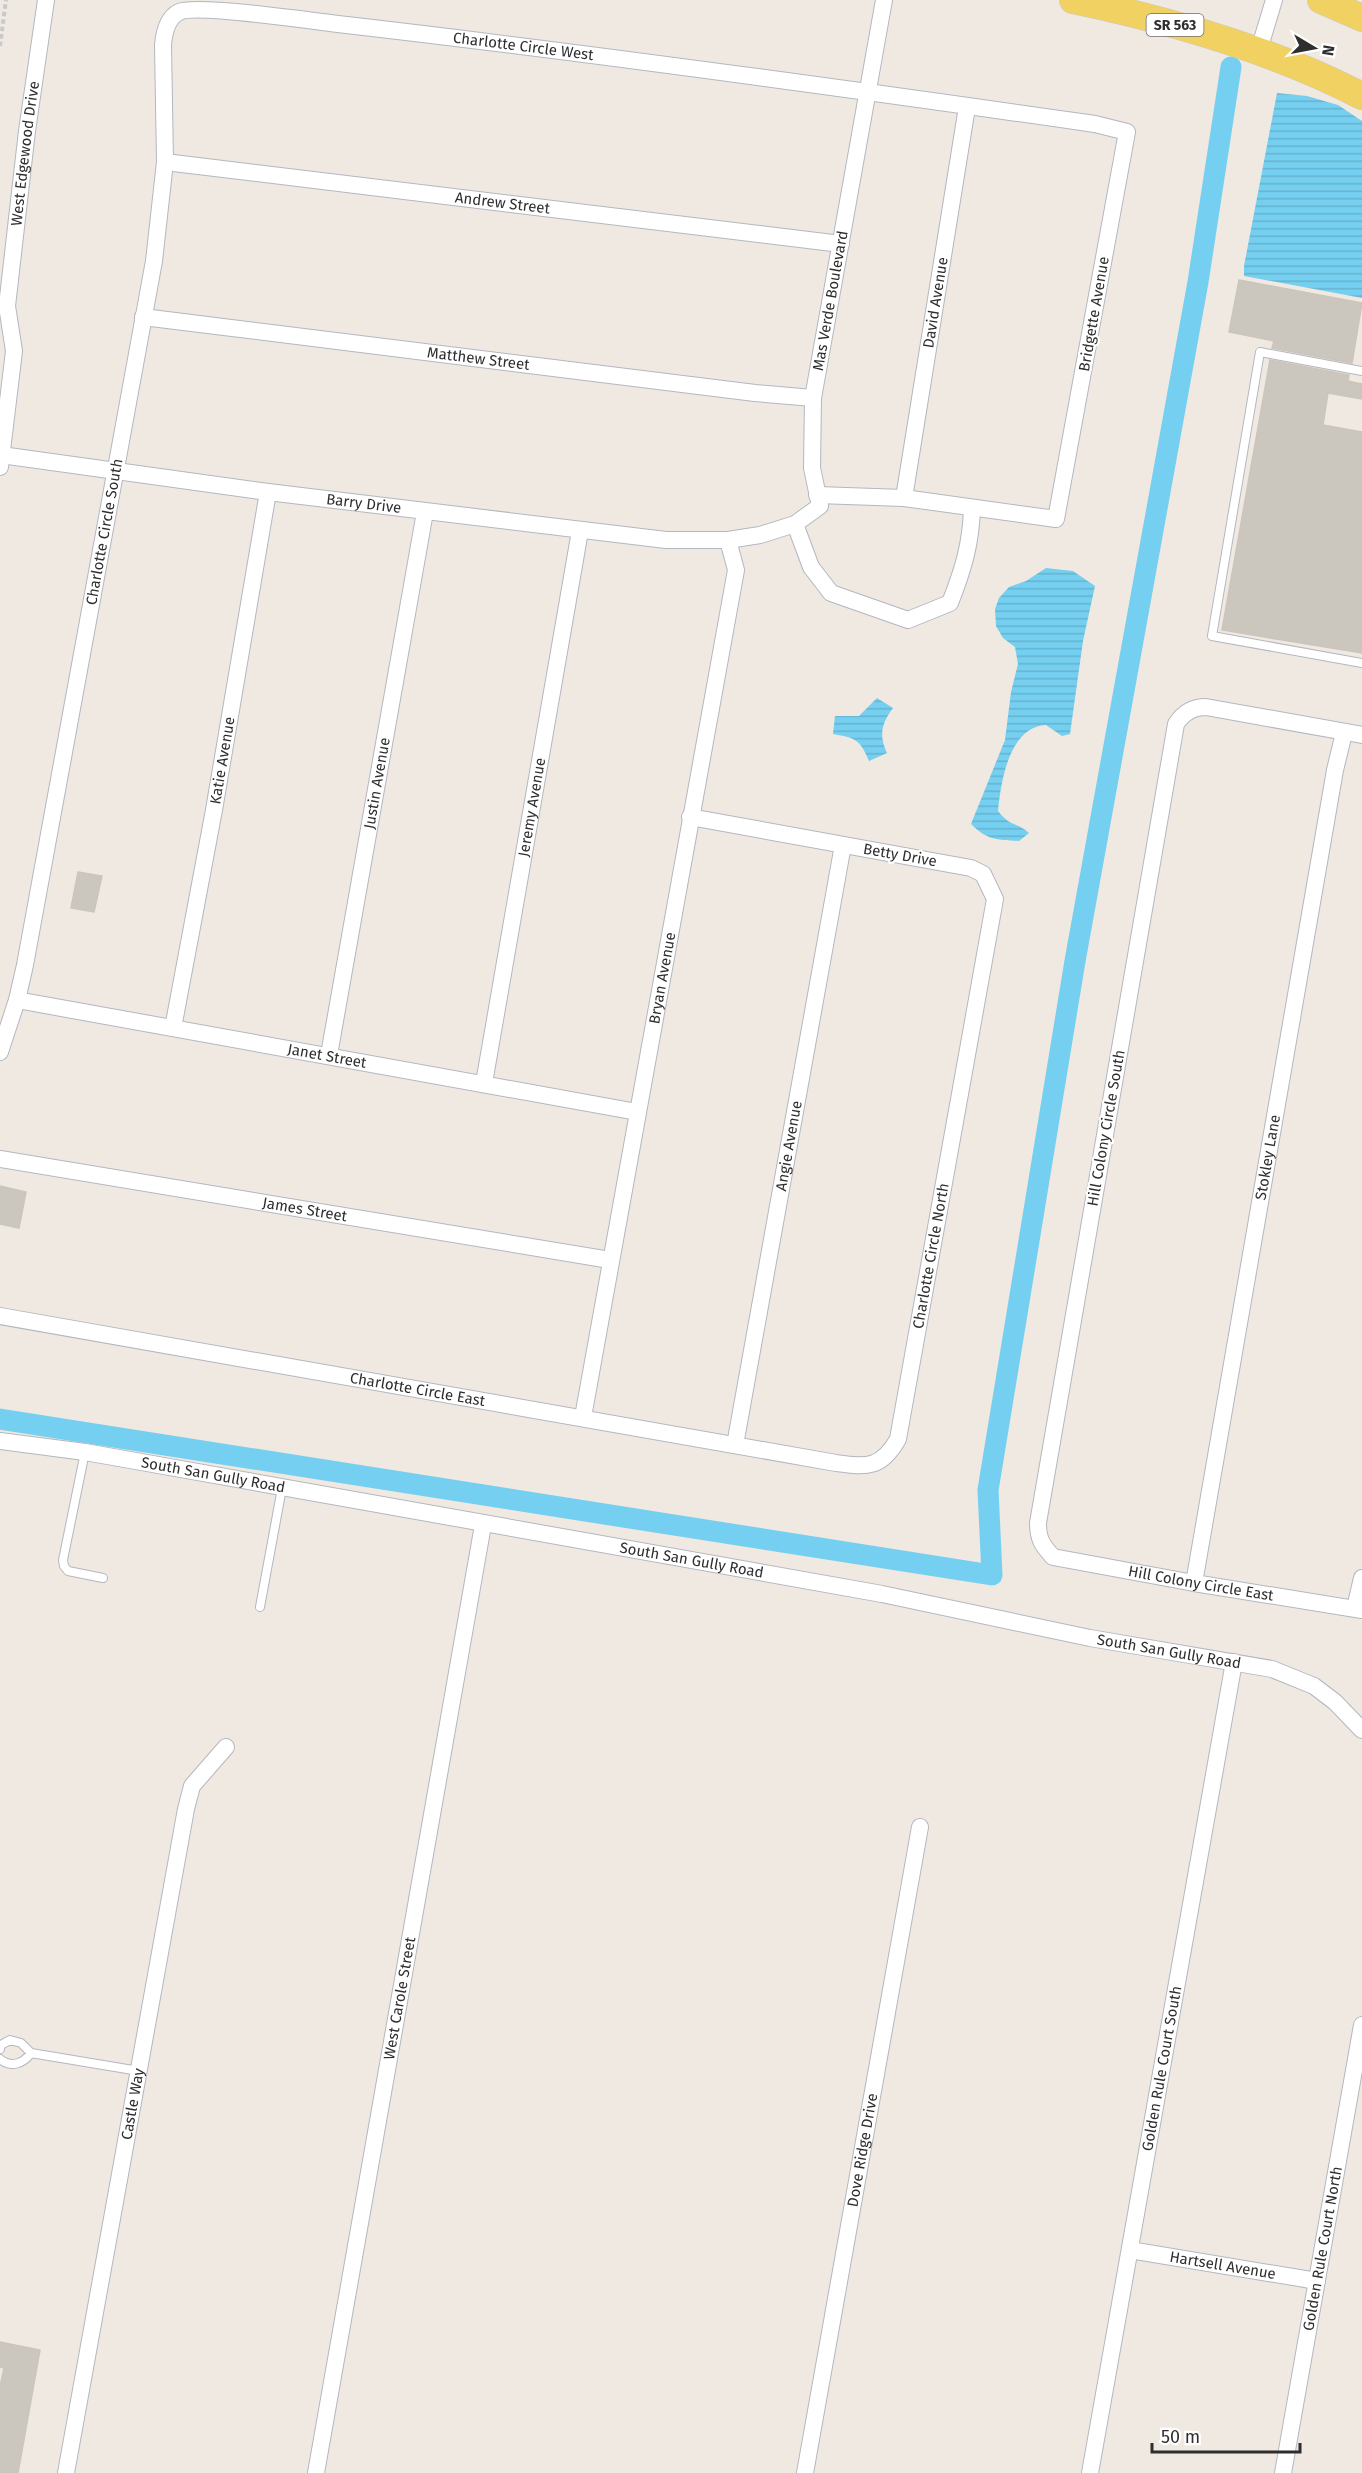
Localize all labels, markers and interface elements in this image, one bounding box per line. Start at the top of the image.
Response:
road number: SR 563 [1146,14,1204,36]
north arrow [1284,18,1344,78]
street label: Charlotte Circle West [452,29,595,64]
text: N [1318,44,1339,57]
street label: West Edgewood Drive [7,80,43,227]
street label: Andrew Street [454,188,552,218]
street label: Mas Verde Boulevard [809,229,852,372]
street label: Bridgette Avenue [1075,255,1113,373]
street label: David Avenue [919,256,952,349]
street label: Matthew Street [426,343,531,374]
street label: Charlotte Circle South [82,457,127,606]
street label: Barry Drive [325,490,402,517]
street label: Katie Avenue [206,715,239,806]
street label: Justin Avenue [360,736,394,830]
street label: Jeremy Avenue [515,756,549,858]
street label: Betty Drive [862,840,938,870]
street label: Bryan Avenue [645,931,679,1025]
street label: Janet Street [286,1040,368,1072]
street label: Hill Colony Circle South [1083,1048,1129,1208]
street label: Angie Avenue [772,1099,806,1192]
street label: Stokley Lane [1252,1113,1284,1201]
street label: Charlotte Circle North [909,1182,953,1330]
street label: James Street [261,1194,349,1225]
street label: Charlotte Circle East [349,1369,487,1410]
street label: South San Gully Road [140,1453,287,1497]
street label: South San Gully Road [618,1538,765,1582]
street label: Hill Colony Circle East [1127,1562,1275,1605]
street label: South San Gully Road [1096,1630,1242,1673]
street label: West Carole Street [380,1935,419,2061]
street label: Golden Rule Court South [1138,1984,1185,2152]
street label: Castle Way [117,2066,148,2141]
street label: Dove Ridge Drive [844,2092,881,2208]
street label: Golden Rule Court North [1299,2165,1346,2332]
street label: Hartsell Avenue [1168,2248,1277,2283]
scale bar [1152,2416,1300,2454]
text: 50 m [1161,2426,1200,2448]

